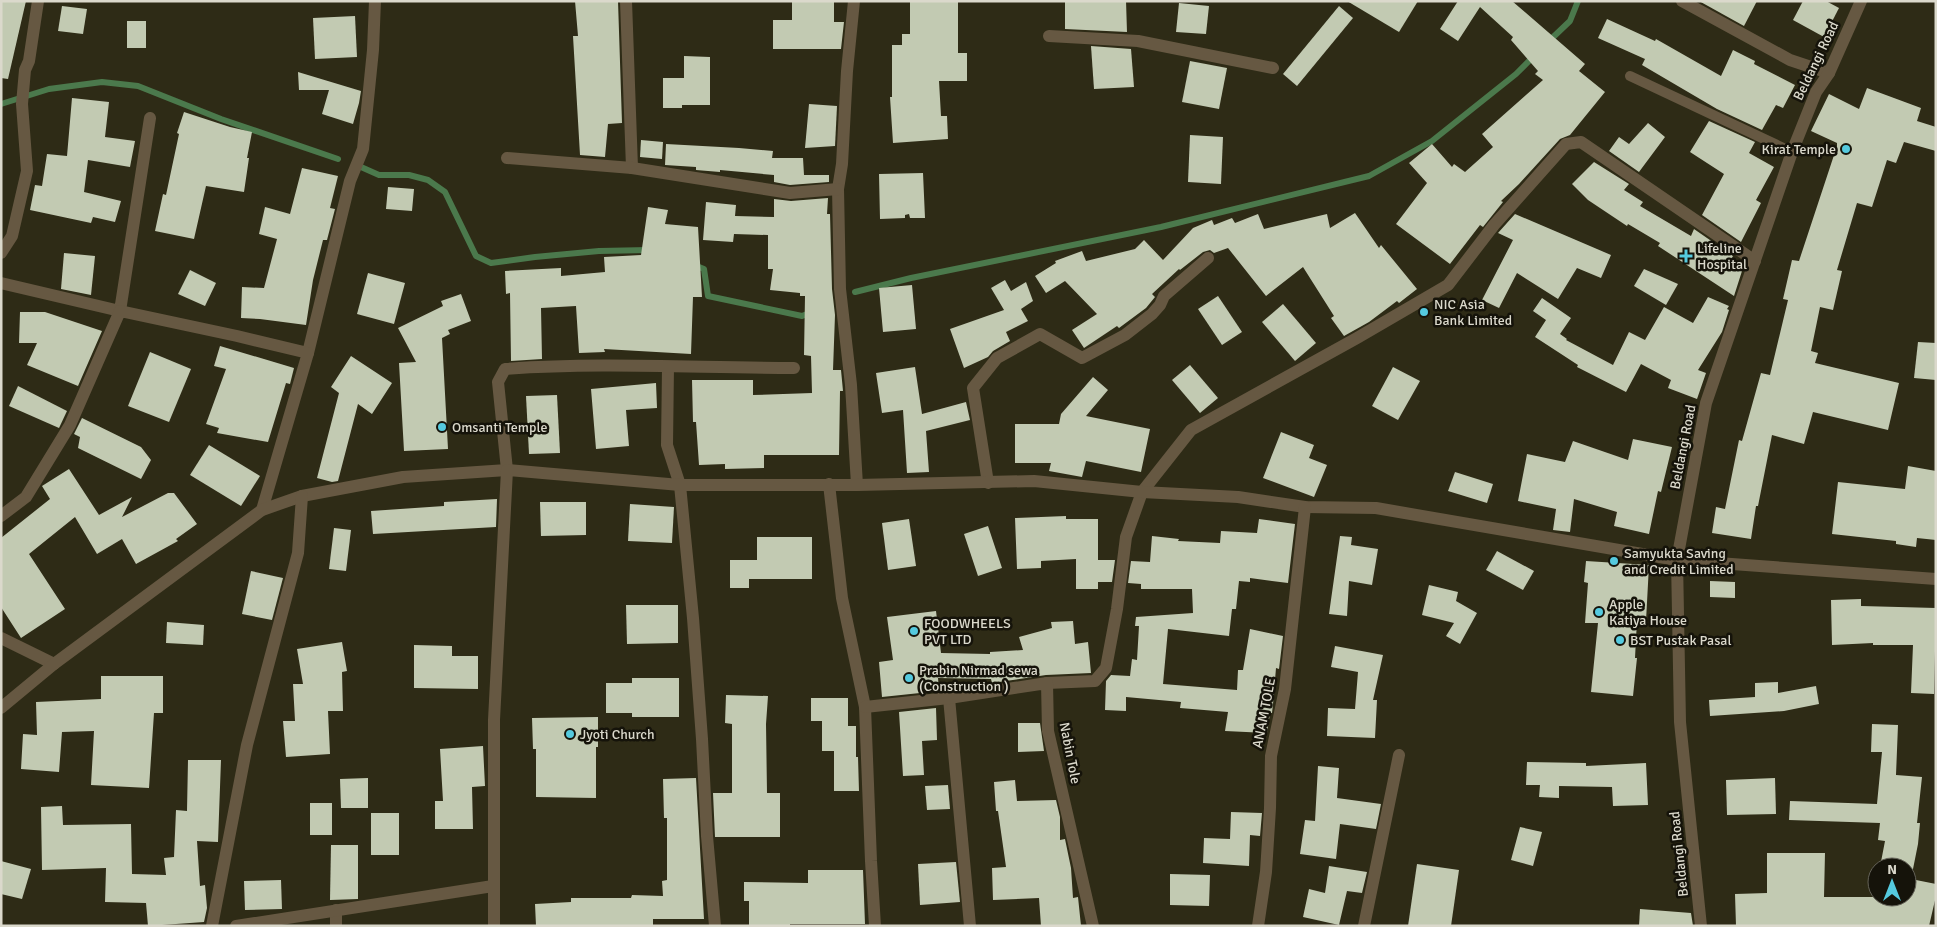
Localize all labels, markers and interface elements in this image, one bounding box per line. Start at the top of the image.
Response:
street label: Beldangi Road [1790,19,1842,103]
place label: Kirat Temple [1762,141,1836,158]
marker: Kirat Temple [1840,143,1852,155]
place label: Lifeline Hospital [1697,240,1747,273]
marker: Lifeline Hospital [1679,249,1693,263]
place label: NIC Asia Bank Limited [1434,296,1512,329]
marker: NIC Asia Bank Limited [1418,306,1430,318]
street label: Beldangi Road [1666,403,1700,491]
place label: Omsanti Temple [452,419,547,436]
marker: Omsanti Temple [436,421,448,433]
place label: Samyukta Saving and Credit Limited [1624,545,1734,578]
marker: Samyukta Saving and Credit Limited [1608,555,1620,567]
place label: Apple Katiya House [1609,596,1687,629]
marker: Apple Katiya House [1593,606,1605,618]
place label: FOODWHEELS PVT LTD [924,615,1011,648]
marker: FOODWHEELS PVT LTD [908,625,920,637]
place label: BST Pustak Pasal [1630,632,1732,649]
marker: BST Pustak Pasal [1614,634,1626,646]
place label: Prabin Nirmad sewa (Construction ) [919,662,1038,695]
marker: Prabin Nirmad sewa (Construction ) [903,672,915,684]
street label: ANAM TOLE [1249,676,1279,750]
street label: Nabin Tole [1056,721,1084,785]
place label: Jyoti Church [580,726,655,743]
marker: Jyoti Church [564,728,576,740]
street label: Beldangi Road [1666,810,1692,898]
north arrow [1867,857,1917,907]
text: N [1887,861,1897,878]

